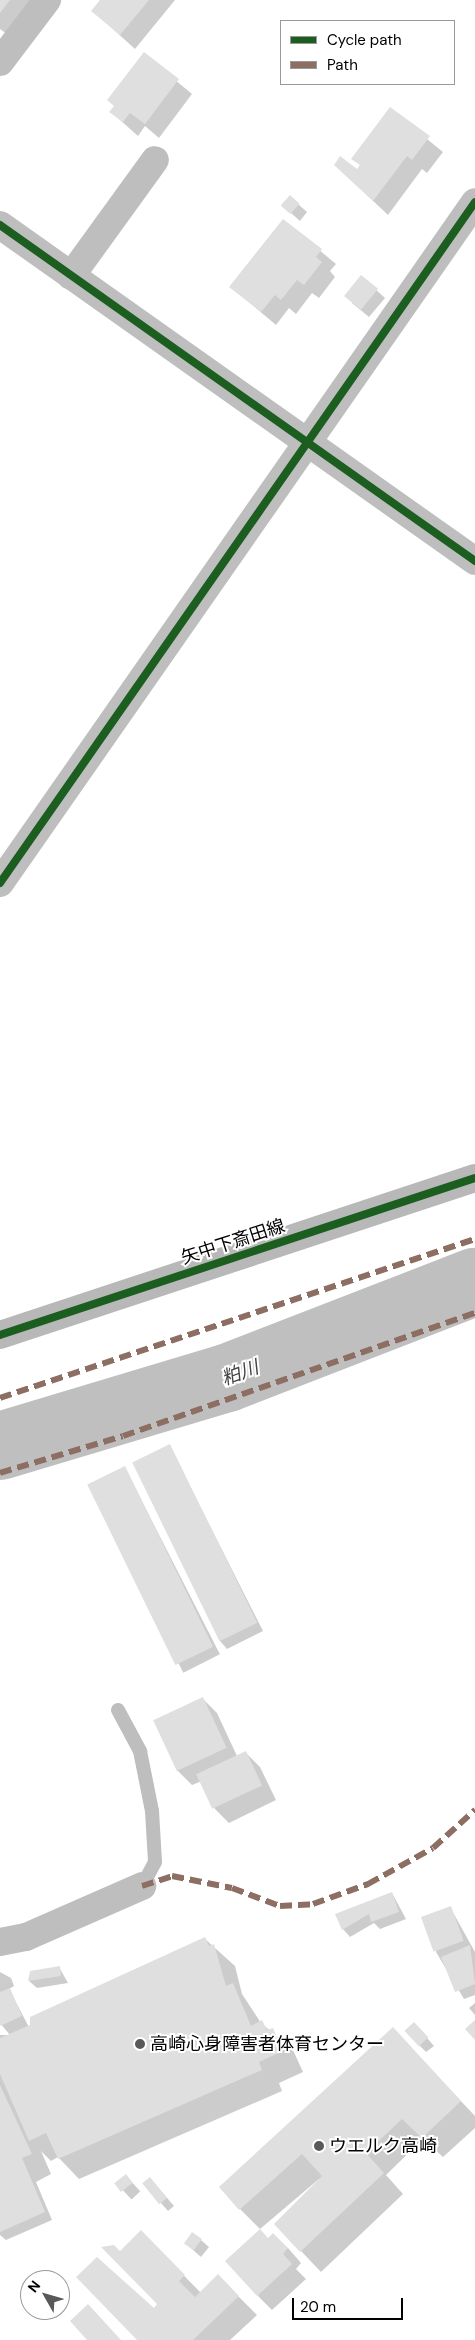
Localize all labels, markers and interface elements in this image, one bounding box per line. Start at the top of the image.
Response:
legend [280,20,455,85]
text: Cycle path [327,30,402,50]
text: Path [327,55,358,75]
street label: 矢中下斎田線 [178,1215,288,1269]
water label: 粕川 [218,1356,262,1390]
place label: 高崎心身障害者体育センター [150,2033,384,2055]
marker: 高崎心身障害者体育センター [134,2038,146,2050]
place label: ウエルク高崎 [329,2135,437,2157]
marker: ウエルク高崎 [313,2140,325,2152]
north arrow [20,2270,70,2320]
text: N [24,2277,44,2296]
scale bar [295,2288,406,2320]
text: 20 m [300,2297,336,2317]

